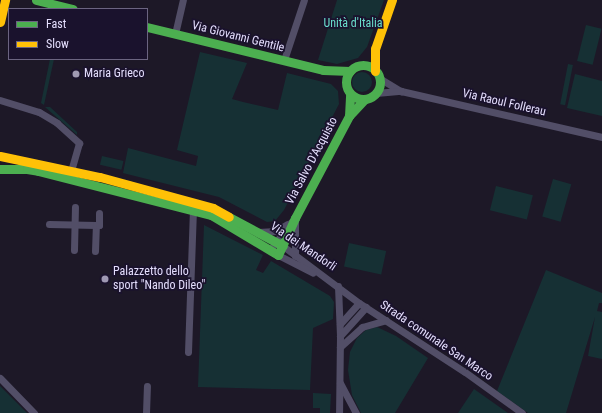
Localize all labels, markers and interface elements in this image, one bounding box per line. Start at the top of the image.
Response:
legend [8,8,148,60]
text: Fast [46,17,66,31]
park label: Unità d'Italia [324,17,382,31]
street label: Via Giovanni Gentile [190,19,286,55]
text: Slow [46,37,69,51]
place label: Maria Grieco [84,67,144,81]
marker: Maria Grieco [71,69,81,79]
street label: Via Raoul Follerau [461,86,547,120]
street label: Via Salvo D'Acquisto [283,115,341,207]
street label: Via dei Mandorli [267,220,339,274]
place label: Palazzetto dello sport "Nando Dileo" [113,265,205,293]
marker: Palazzetto dello sport "Nando Dileo" [100,274,110,284]
street label: Strada comunale San Marco [377,298,495,384]

